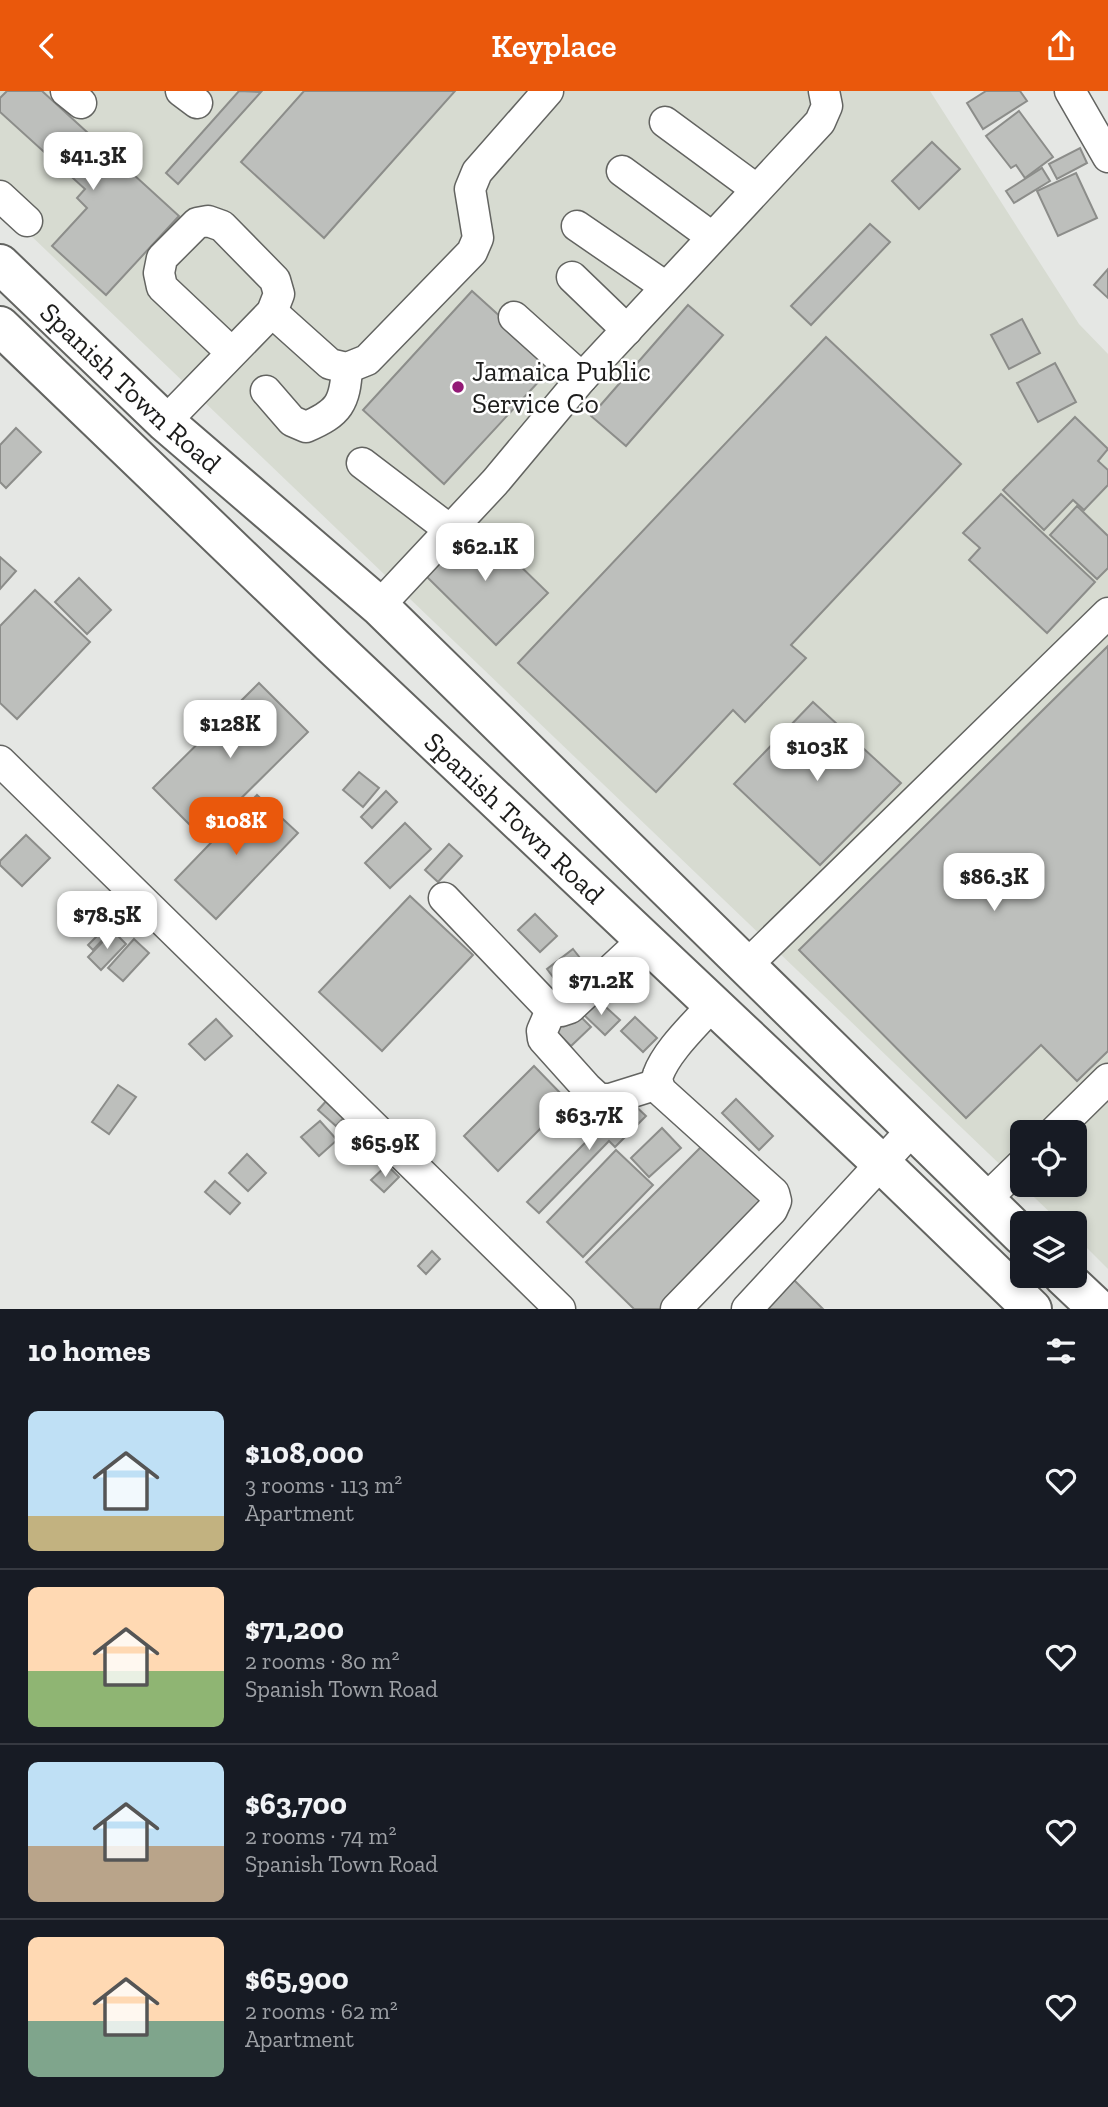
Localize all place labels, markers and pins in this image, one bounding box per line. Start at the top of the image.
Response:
pin: $41.3K [36,133,150,192]
place label: Jamaica Public Service Co [472,355,651,420]
marker: Jamaica Public Service Co [450,379,466,395]
pin: $62.1K [428,524,542,583]
pin: $128K [181,701,279,760]
pin: $103K [768,723,866,783]
pin: $108K [187,797,285,857]
pin: $86.3K [937,853,1051,913]
pin: $78.5K [50,891,164,951]
pin: $71.2K [544,957,658,1017]
pin: $63.7K [532,1093,646,1152]
pin: $65.9K [328,1119,442,1179]

